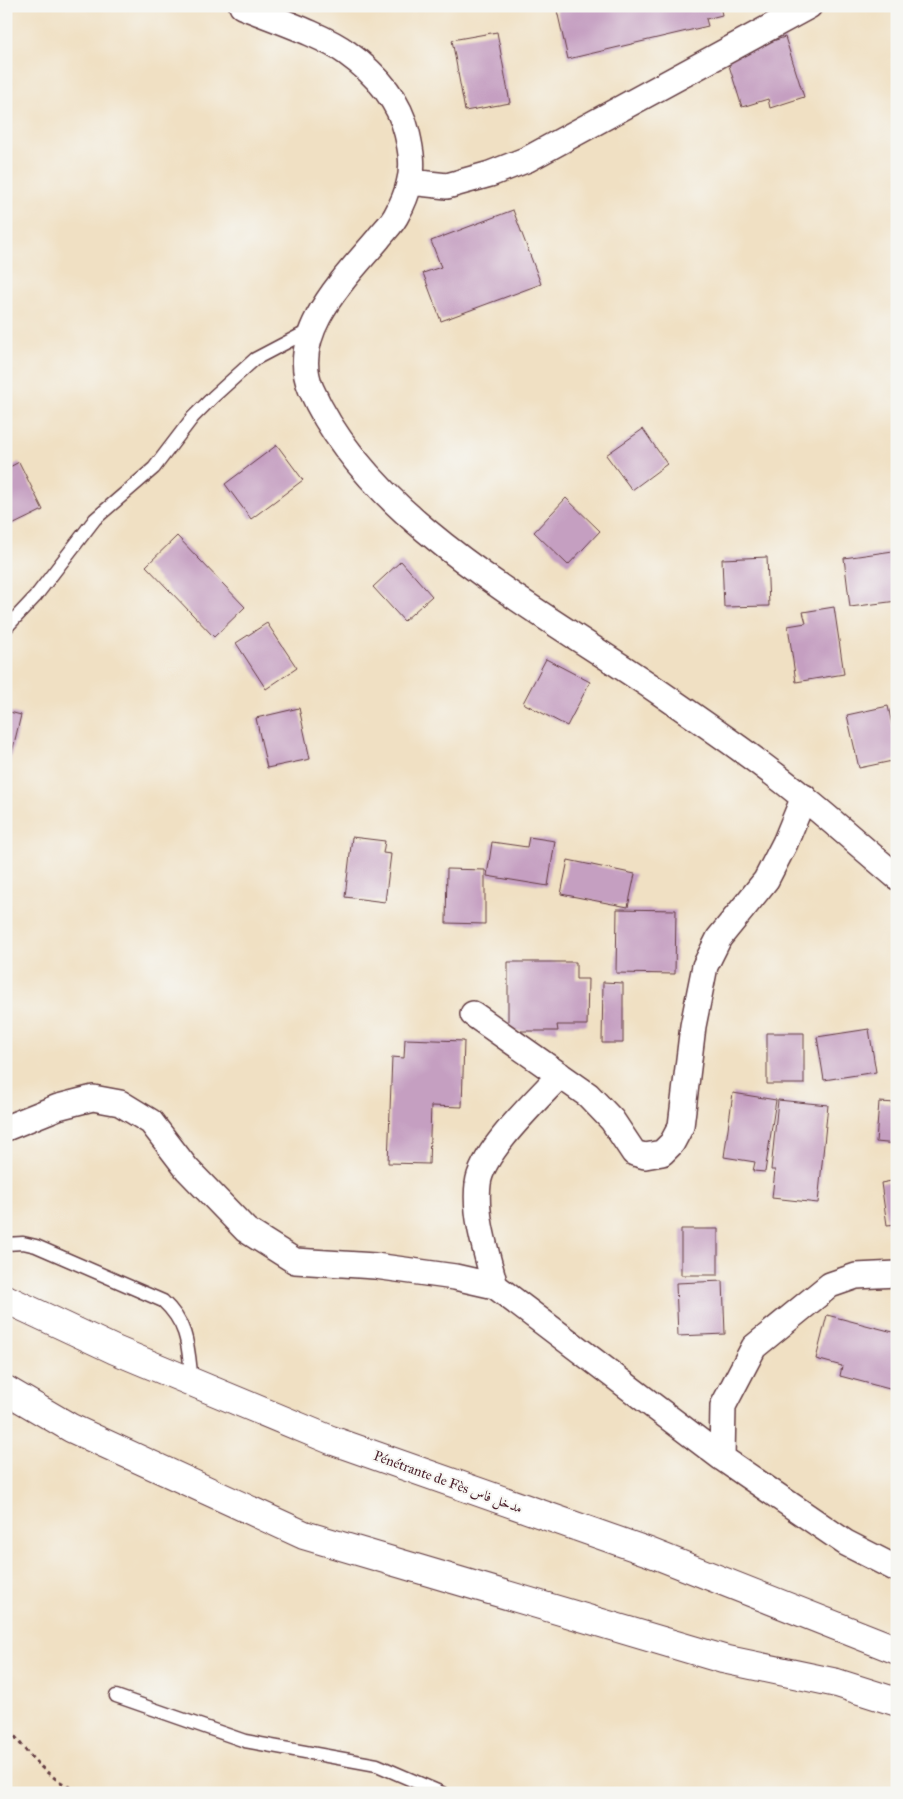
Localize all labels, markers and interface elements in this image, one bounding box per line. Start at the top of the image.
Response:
street label: Pénétrante de Fès مدخل فاس [371,1447,525,1519]

